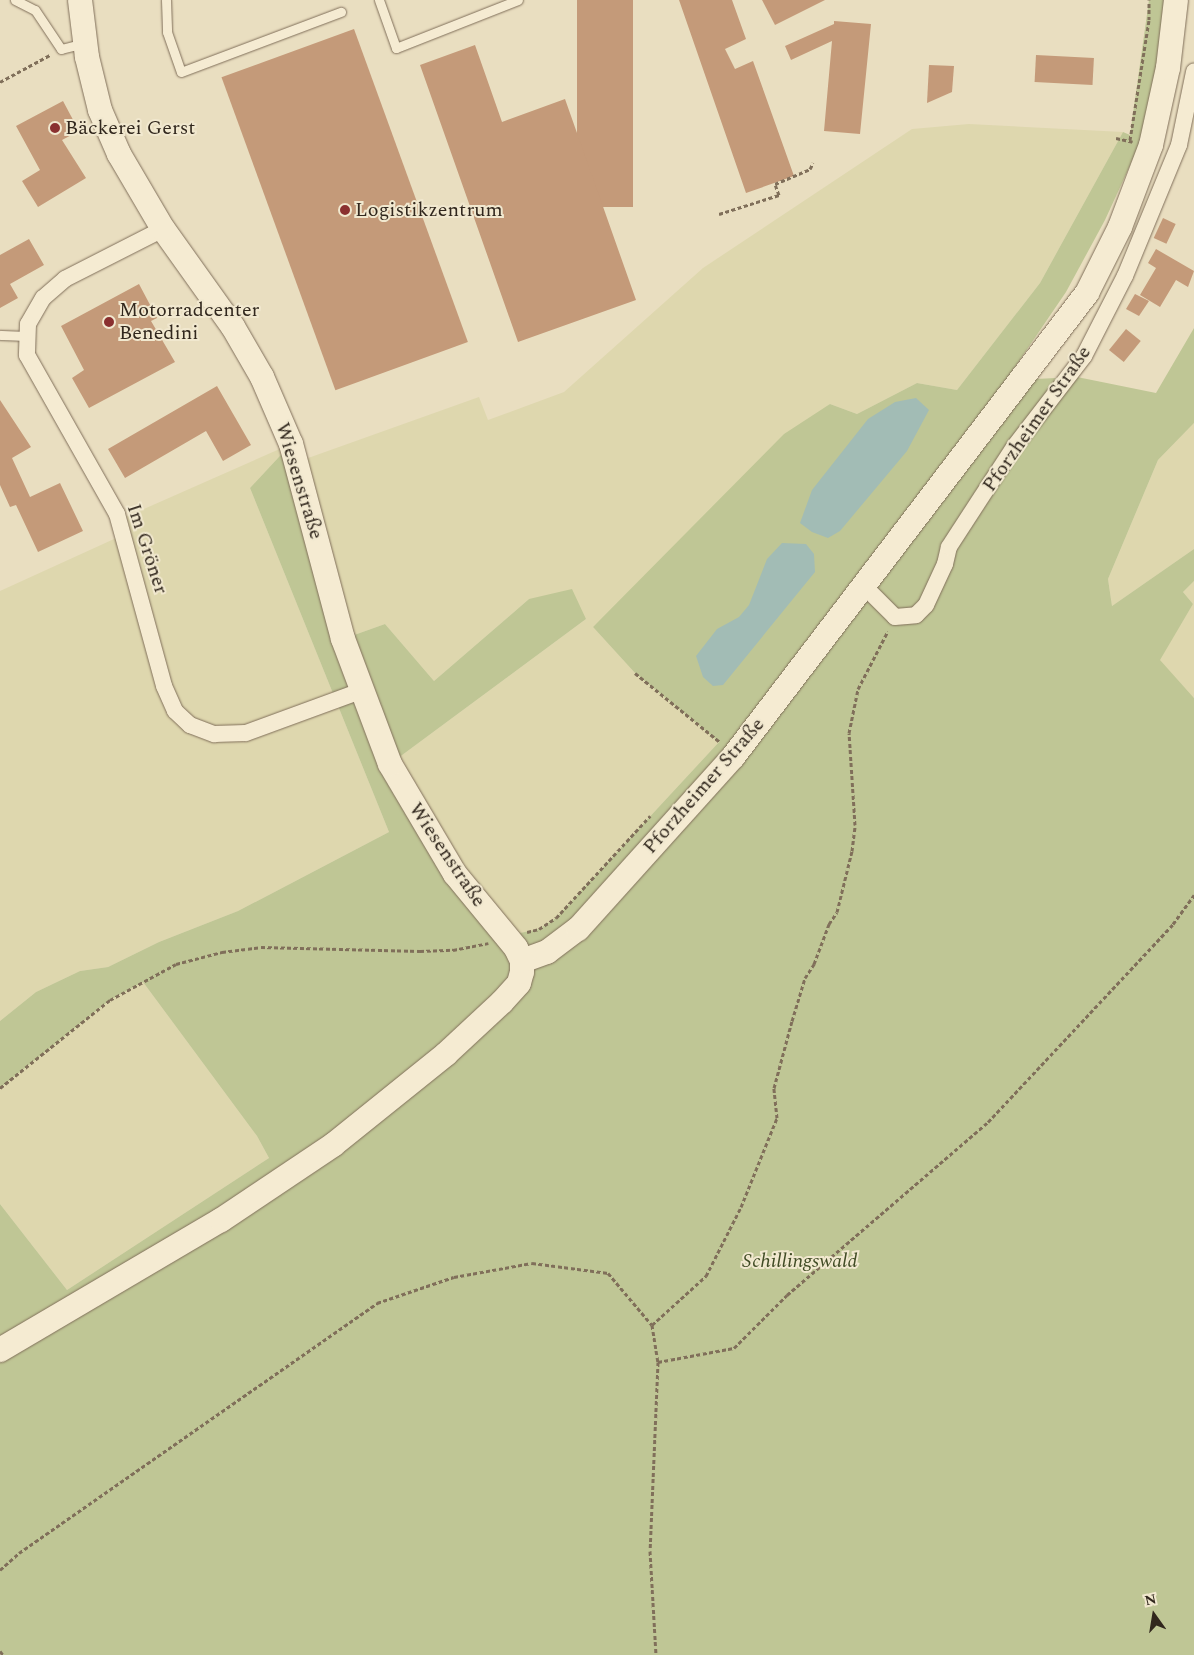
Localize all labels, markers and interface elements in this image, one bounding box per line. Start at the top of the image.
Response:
place label: Bäckerei Gerst [65,116,195,140]
marker: Bäckerei Gerst [49,122,61,134]
place label: Logistikzentrum [355,198,503,222]
marker: Logistikzentrum [339,204,351,216]
place label: Motorradcenter Benedini [119,299,259,346]
marker: Motorradcenter Benedini [103,316,115,328]
street label: Pforzheimer Straße [978,341,1096,497]
street label: Wiesenstraße [270,420,328,542]
street label: Im Gröner [121,501,173,597]
street label: Pforzheimer Straße [638,713,770,859]
street label: Wiesenstraße [403,798,491,912]
park label: Schillingswald [742,1249,858,1273]
text: N [1143,1588,1158,1611]
north arrow [1129,1590,1179,1640]

